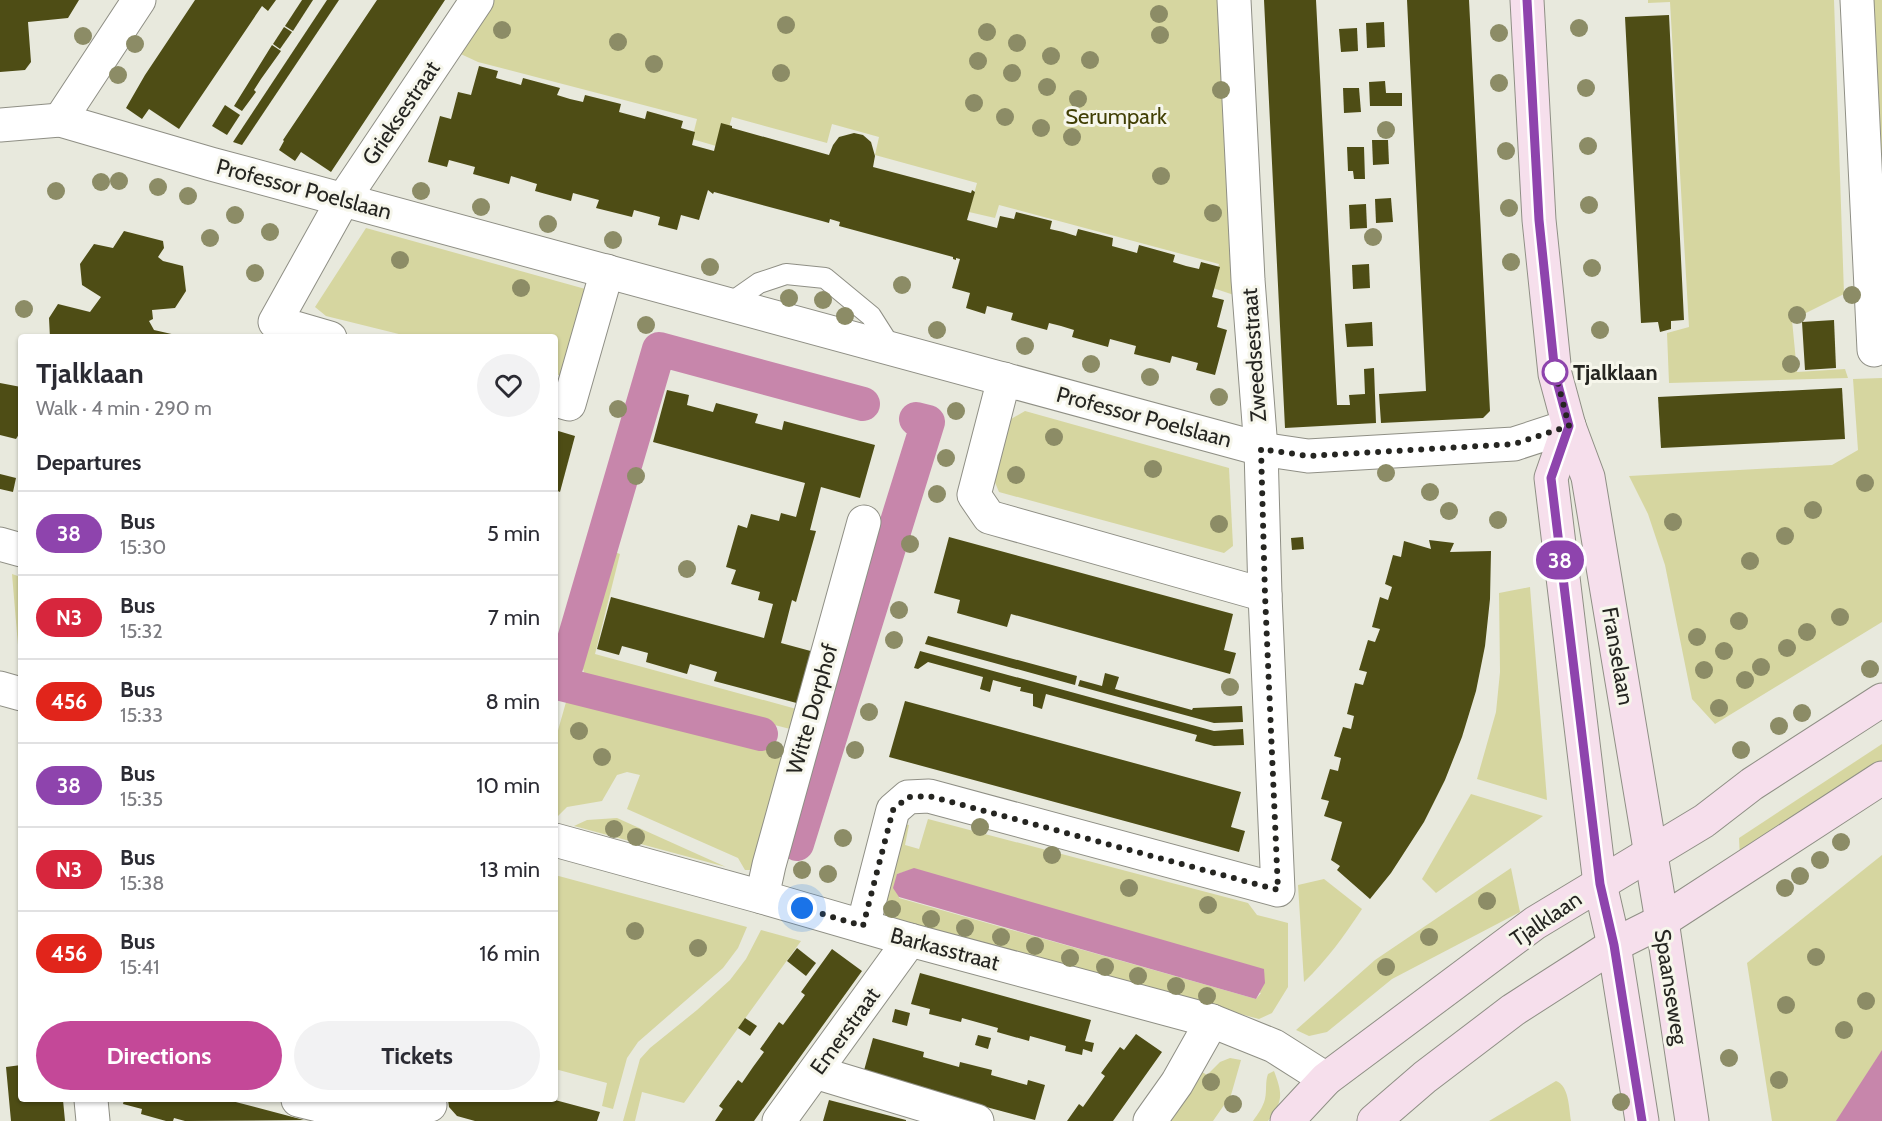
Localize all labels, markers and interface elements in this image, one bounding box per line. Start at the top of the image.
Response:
street label: Grieksestraat [356,55,446,170]
park label: Serumpark [1065,103,1167,130]
street label: Professor Poelslaan [213,153,395,225]
street label: Zweedsestraat [1236,286,1272,423]
button: heart [477,354,540,417]
text: Tjalklaan [36,356,144,390]
marker: Tjalklaan [1542,359,1568,385]
place label: Tjalklaan [1573,359,1658,386]
street label: Professor Poelslaan [1053,381,1235,453]
text: Walk · 4 min · 290 m [36,396,212,420]
text: Departures [36,449,141,476]
text: Bus [120,508,155,535]
text: 5 min [487,520,540,547]
text: 38 [57,521,81,546]
text: 15:30 [120,535,166,559]
line badge: 38 [1533,540,1587,580]
text: 38 [1548,548,1572,573]
text: Bus [120,592,155,619]
text: 7 min [488,604,540,631]
text: N3 [56,605,82,630]
street label: Franselaan [1596,605,1640,707]
text: 15:32 [120,619,163,643]
street label: Witte Dorphof [780,641,844,777]
text: Bus [120,676,155,703]
text: 8 min [485,688,540,715]
text: 456 [51,689,87,714]
text: 15:33 [120,703,163,727]
text: Bus [120,760,155,787]
text: 10 min [476,772,540,799]
text: 38 [57,773,81,798]
text: 15:35 [120,787,163,811]
text: Bus [120,844,155,871]
text: 13 min [480,856,540,883]
text: N3 [56,857,82,882]
text: 15:38 [120,871,164,895]
street label: Tjalklaan [1505,885,1587,953]
your location [787,893,817,923]
street label: Barkasstraat [888,922,1003,977]
street label: Spaanseweg [1649,927,1694,1048]
text: Bus [120,928,155,955]
text: 16 min [479,940,540,967]
text: 456 [51,941,87,966]
text: 15:41 [120,955,160,979]
street label: Emerstraat [804,982,886,1080]
button: Directions [36,1021,282,1090]
button: Tickets [294,1021,540,1090]

